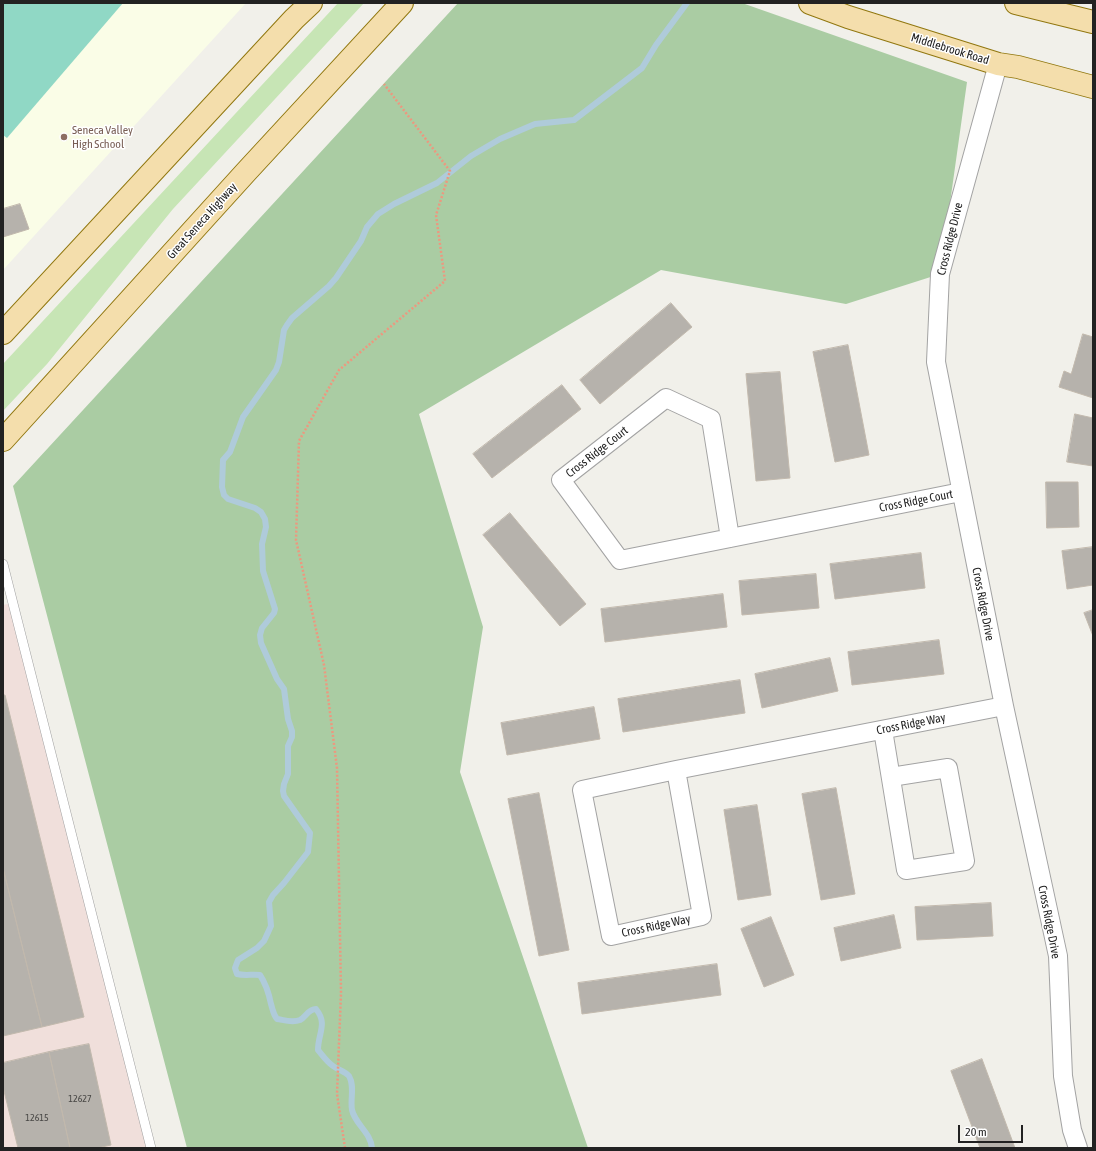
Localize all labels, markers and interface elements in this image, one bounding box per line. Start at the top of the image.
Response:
street label: Middlebrook Road [909,30,991,68]
place label: Seneca Valley High School [72,123,133,151]
marker: Seneca Valley High School [59,132,69,142]
street label: Great Seneca Highway [164,180,240,262]
street label: Cross Ridge Drive [934,201,966,277]
street label: Cross Ridge Court [563,423,631,481]
street label: Cross Ridge Court [878,487,954,515]
street label: Cross Ridge Drive [969,566,997,642]
street label: Cross Ridge Way [875,710,947,738]
street label: Cross Ridge Drive [1035,884,1063,960]
street label: Cross Ridge Way [620,912,692,940]
house number: 12627 [68,1093,92,1105]
house number: 12615 [25,1112,49,1124]
scale bar [960,1117,1025,1143]
text: 20 m [965,1125,987,1139]

